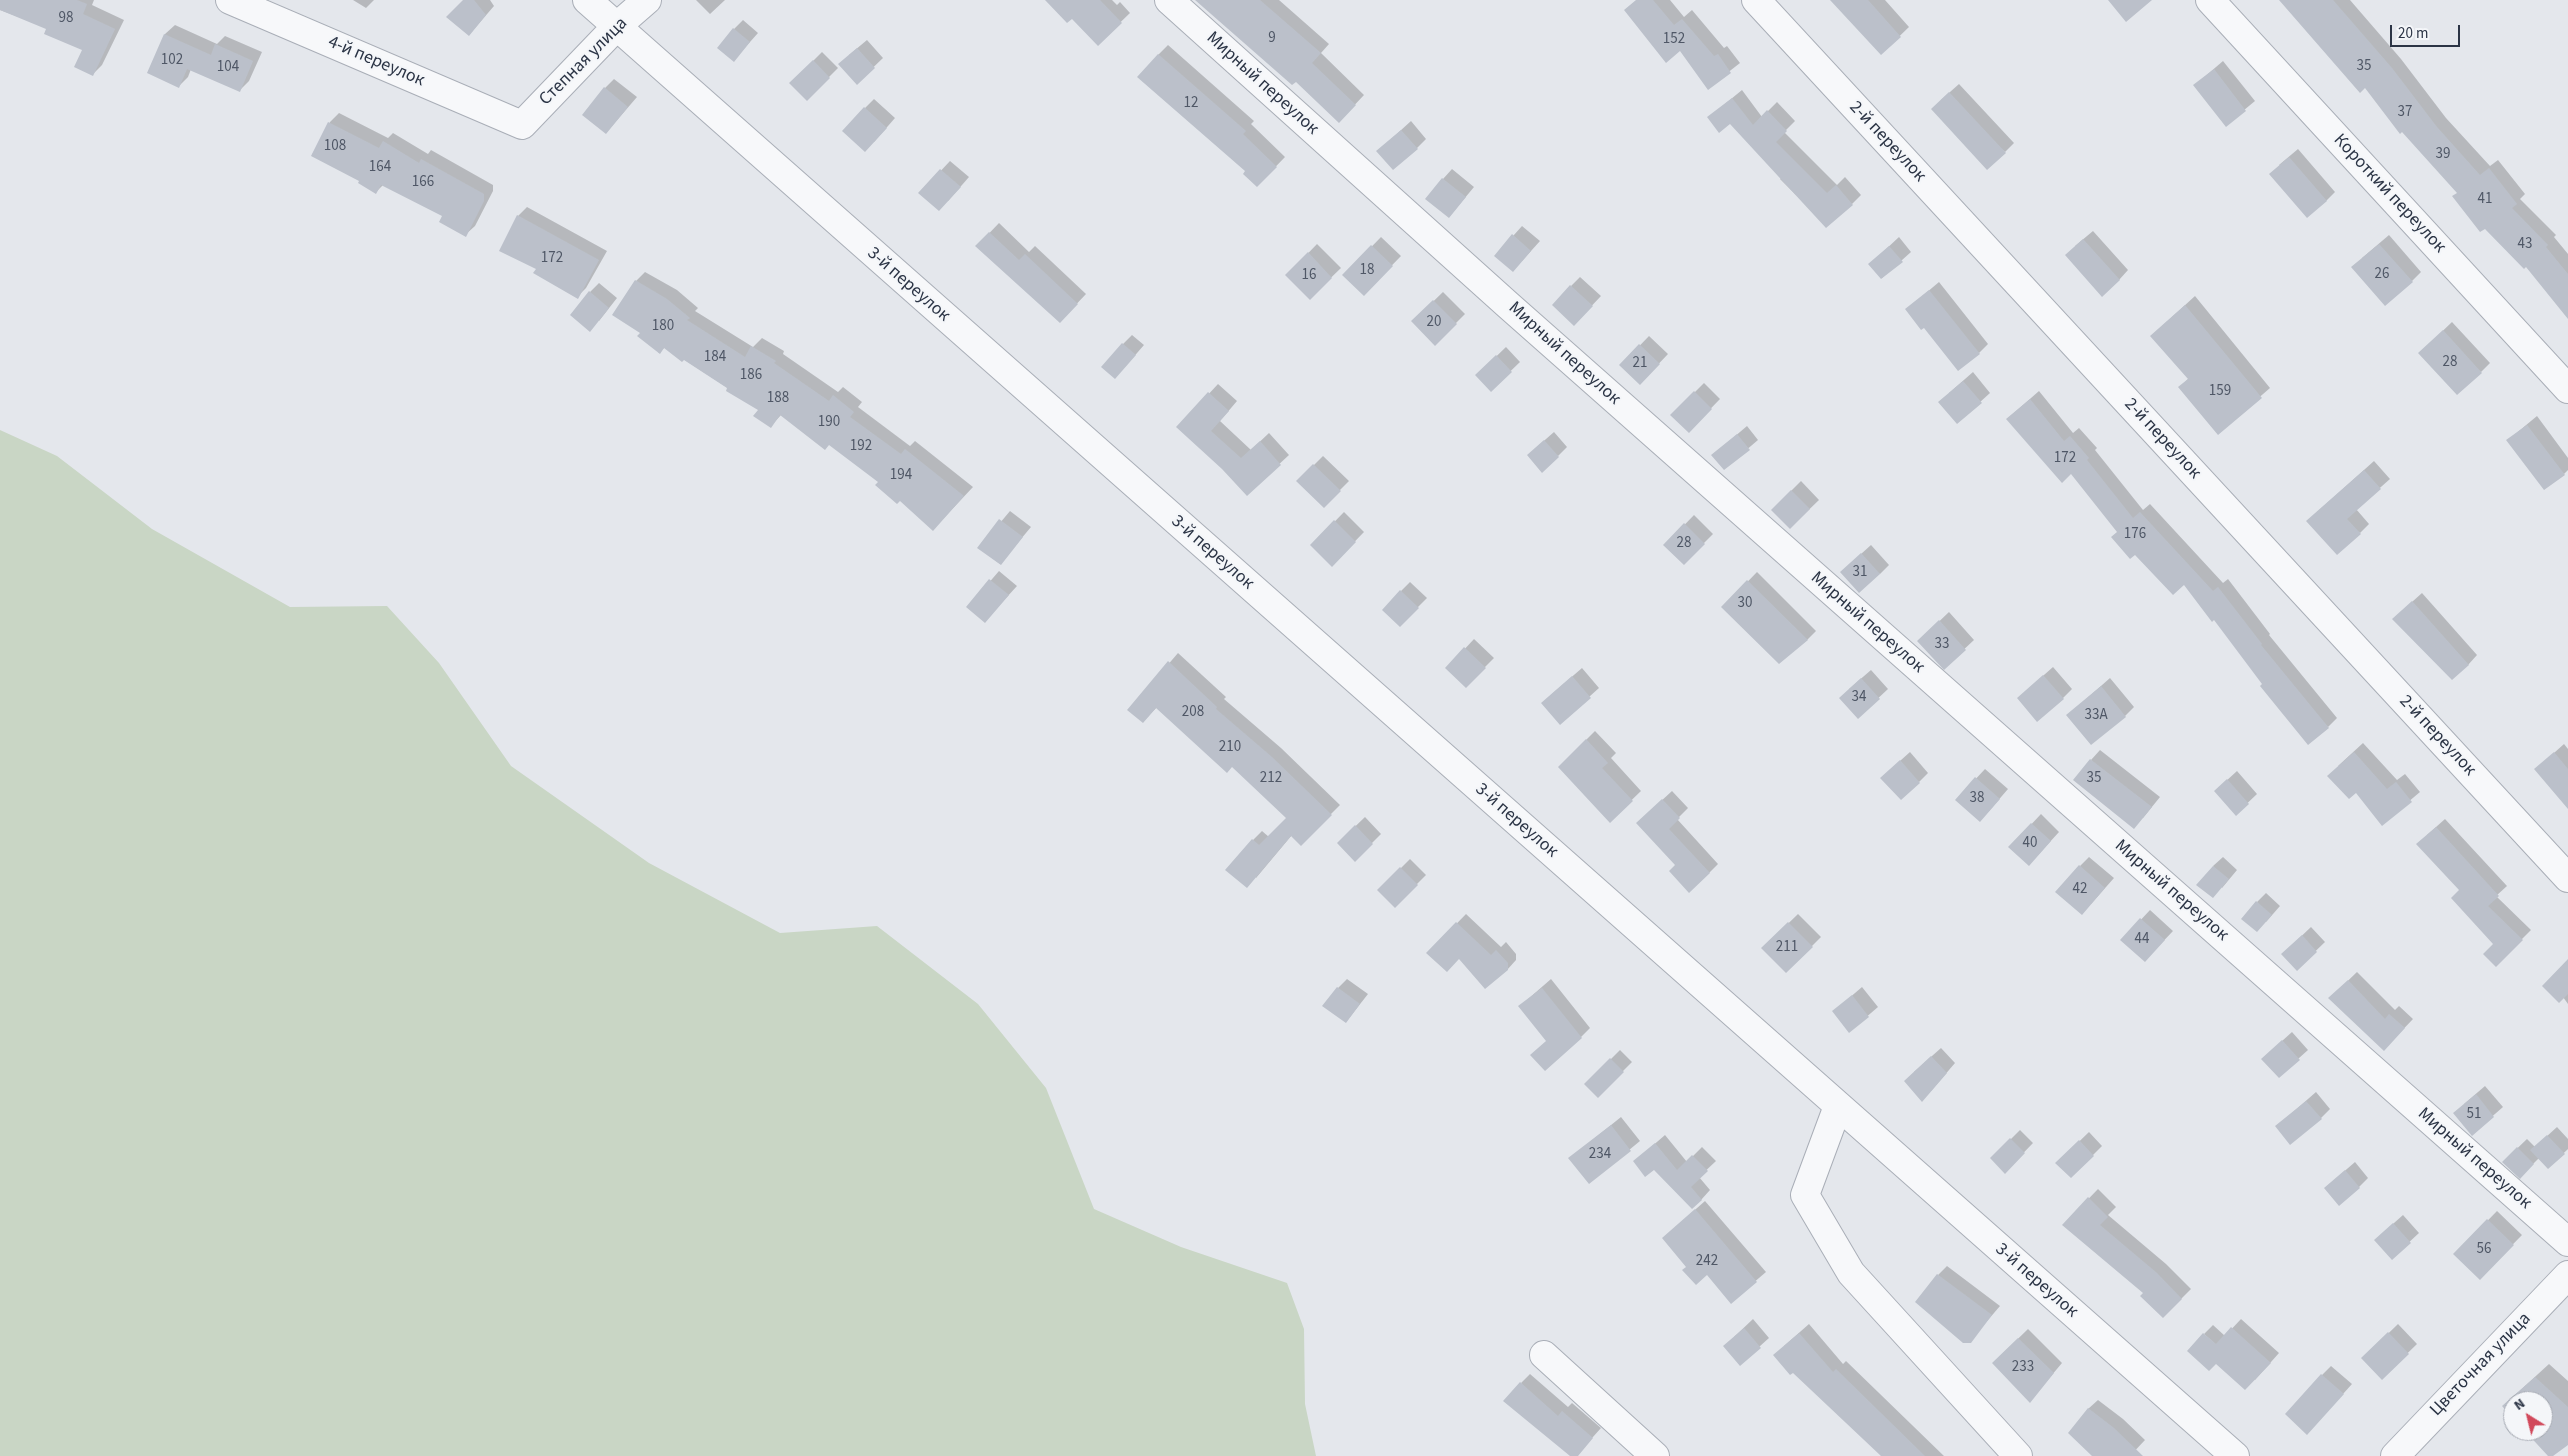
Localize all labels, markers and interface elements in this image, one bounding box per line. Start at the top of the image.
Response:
house number: 98 [59,10,73,28]
street label: Степная улица [535,13,633,111]
scale bar [2393,15,2463,47]
text: 20 m [2398,23,2428,44]
street label: Мирный переулок [1201,28,1323,140]
house number: 9 [1268,30,1276,48]
house number: 152 [1663,31,1685,49]
street label: 4-й переулок [325,32,427,92]
house number: 102 [161,52,183,70]
house number: 35 [2357,58,2371,76]
house number: 104 [217,59,239,77]
house number: 12 [1184,95,1198,113]
street label: 2-й переулок [1844,97,1930,187]
house number: 37 [2398,104,2412,122]
street label: Короткий переулок [2328,130,2450,258]
house number: 108 [324,138,346,156]
house number: 39 [2436,146,2450,164]
house number: 164 [369,159,391,177]
house number: 166 [412,174,434,192]
house number: 41 [2478,191,2492,209]
house number: 43 [2518,236,2532,254]
street label: 3-й переулок [862,243,954,327]
house number: 172 [541,250,563,268]
house number: 18 [1360,262,1374,280]
house number: 26 [2375,266,2389,284]
house number: 16 [1302,267,1316,285]
street label: Мирный переулок [1503,298,1625,410]
house number: 20 [1427,314,1441,332]
house number: 180 [652,318,674,336]
house number: 184 [704,349,726,367]
house number: 28 [2443,354,2457,372]
house number: 21 [1633,355,1647,373]
house number: 186 [740,367,762,385]
house number: 159 [2209,383,2231,401]
house number: 188 [767,390,789,408]
street label: 2-й переулок [2119,394,2205,484]
house number: 190 [818,414,840,432]
house number: 192 [850,438,872,456]
house number: 172 [2054,450,2076,468]
house number: 194 [890,467,912,485]
street label: 3-й переулок [1166,511,1258,595]
house number: 176 [2124,526,2146,544]
house number: 28 [1677,535,1691,553]
house number: 31 [1853,564,1867,582]
street label: Мирный переулок [1806,568,1928,678]
house number: 30 [1738,595,1752,613]
house number: 33 [1935,636,1949,654]
house number: 34 [1852,689,1866,707]
street label: 2-й переулок [2394,691,2480,781]
house number: 208 [1182,704,1204,722]
house number: 33А [2084,707,2108,725]
house number: 210 [1219,739,1241,757]
house number: 212 [1260,770,1282,788]
house number: 35 [2087,770,2101,788]
street label: 3-й переулок [1470,779,1562,863]
house number: 38 [1970,790,1984,808]
house number: 40 [2023,835,2037,853]
street label: Мирный переулок [2110,836,2232,946]
house number: 42 [2073,881,2087,899]
house number: 44 [2135,931,2149,949]
house number: 211 [1776,939,1798,957]
street label: Мирный переулок [2413,1104,2535,1214]
house number: 51 [2467,1106,2481,1124]
house number: 234 [1589,1146,1611,1164]
street label: 3-й переулок [1990,1239,2082,1323]
house number: 56 [2477,1241,2491,1259]
house number: 242 [1696,1253,1718,1271]
street label: Цветочная улица [2426,1309,2536,1421]
house number: 233 [2012,1359,2034,1377]
north arrow [2503,1391,2553,1441]
text: N [2510,1394,2529,1416]

